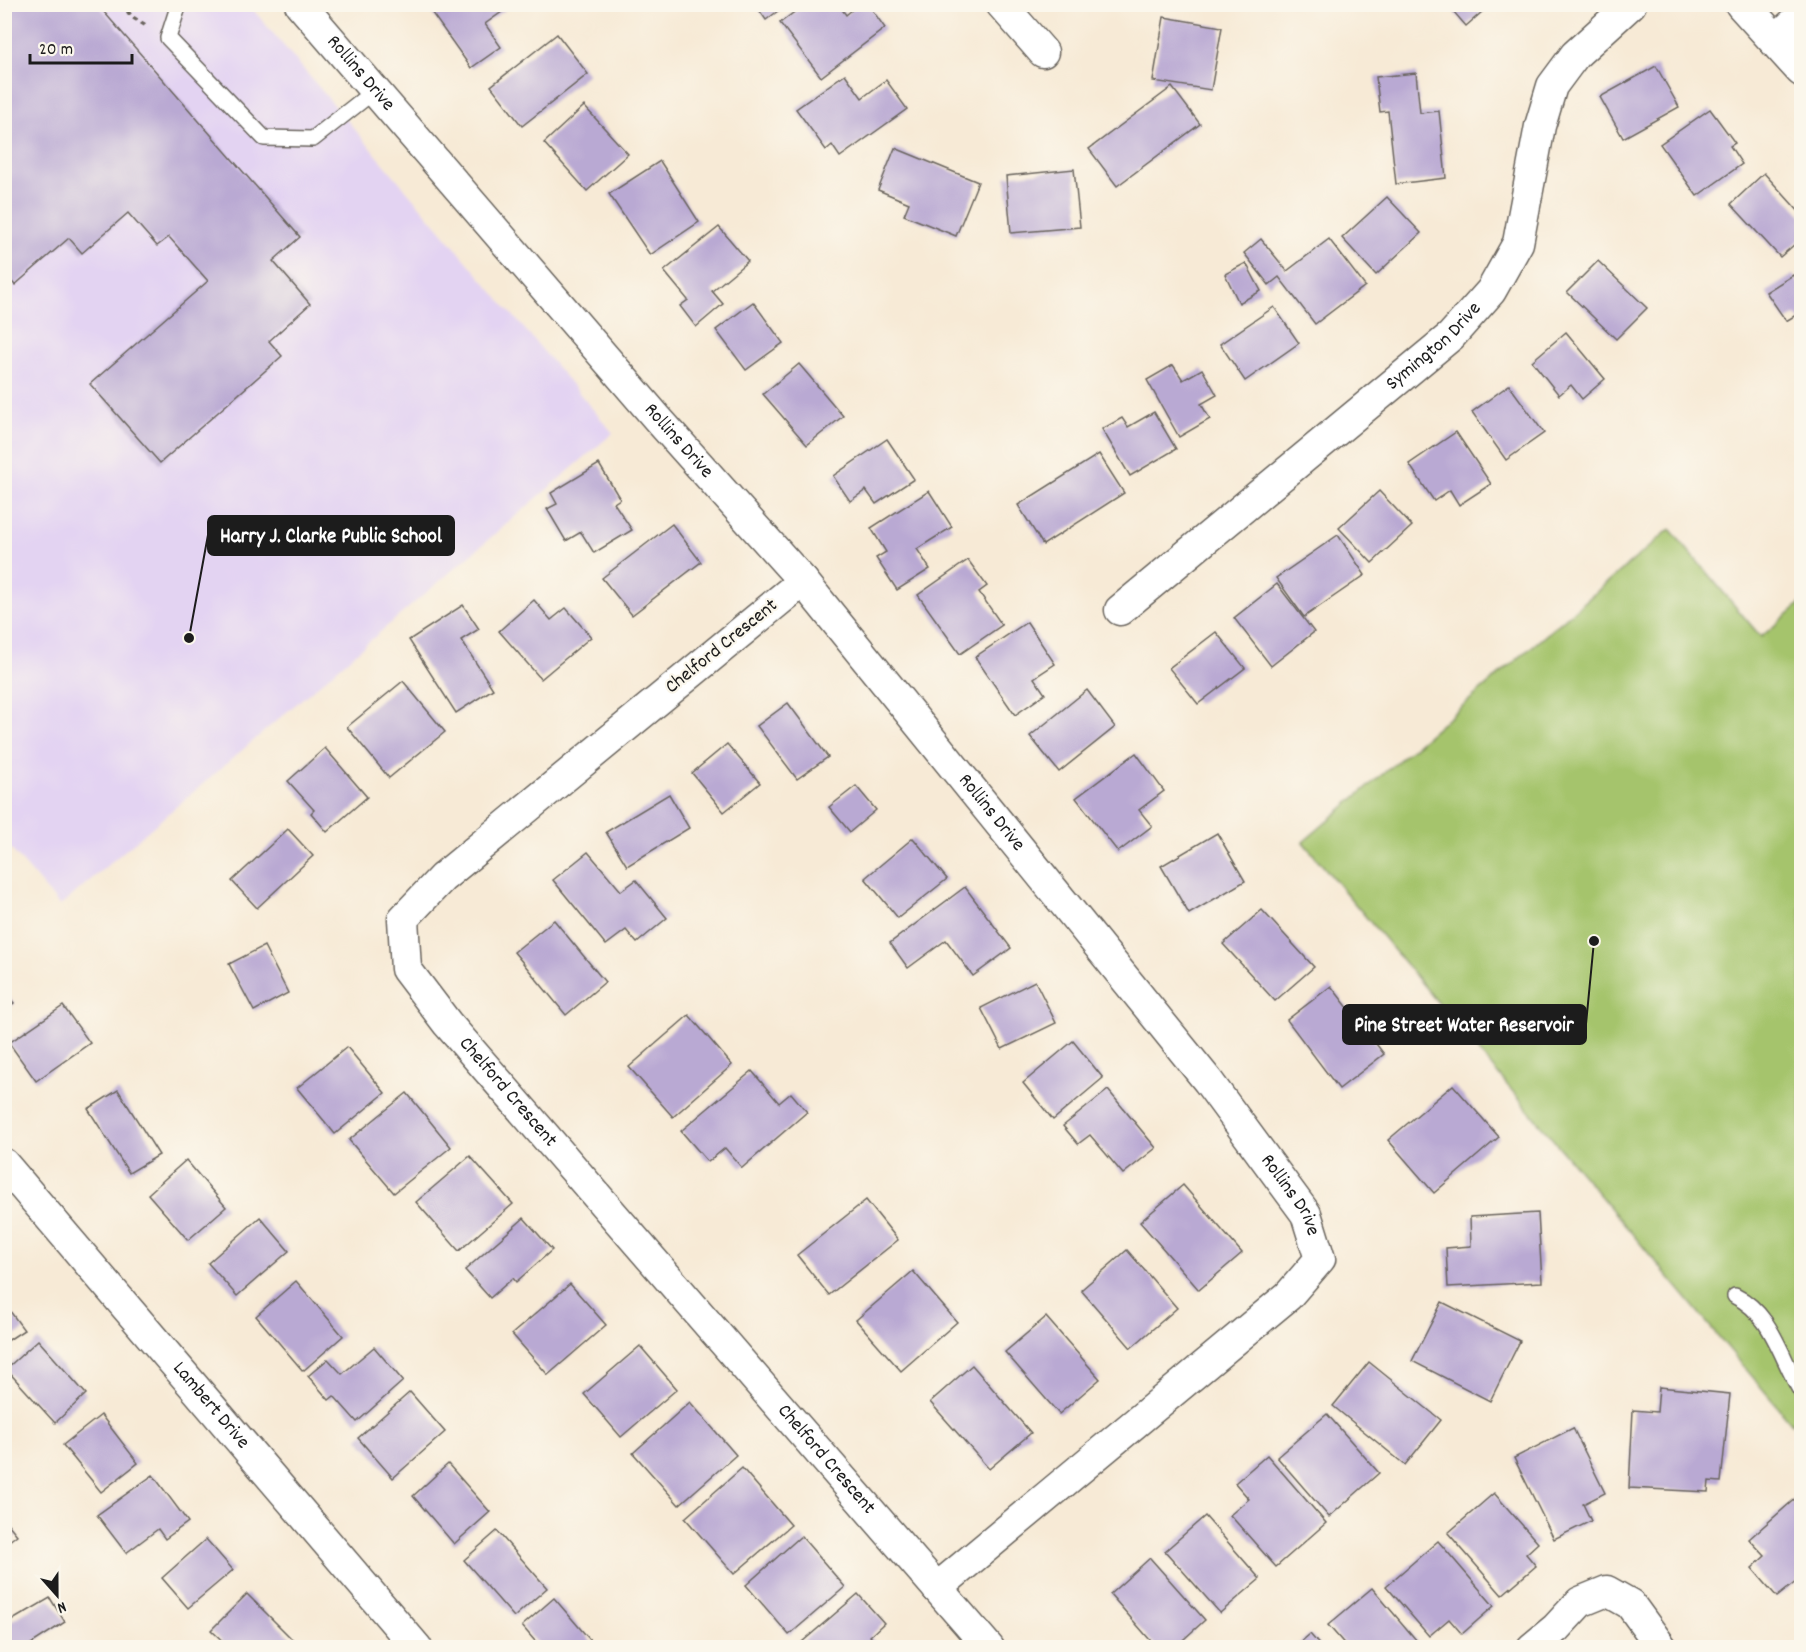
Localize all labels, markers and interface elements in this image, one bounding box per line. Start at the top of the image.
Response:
scale bar [30,27,132,65]
street label: Rollins Drive [319,29,401,118]
text: 20 m [39,38,73,63]
street label: Symington Drive [1380,296,1489,398]
street label: Rollins Drive [637,397,719,485]
callout: Harry J. Clarke Public School [208,516,454,555]
text: Harry J. Clarke Public School [220,523,443,553]
street label: Chelford Crescent [660,593,784,701]
street label: Rollins Drive [951,768,1031,858]
callout: Pine Street Water Reservoir [1343,1005,1586,1044]
text: Pine Street Water Reservoir [1354,1012,1575,1042]
street label: Chelford Crescent [452,1031,563,1154]
street label: Rollins Drive [1253,1149,1326,1240]
street label: Lambert Drive [165,1356,256,1456]
street label: Chelford Crescent [770,1398,882,1521]
north arrow [27,1565,87,1625]
text: N [54,1595,69,1619]

